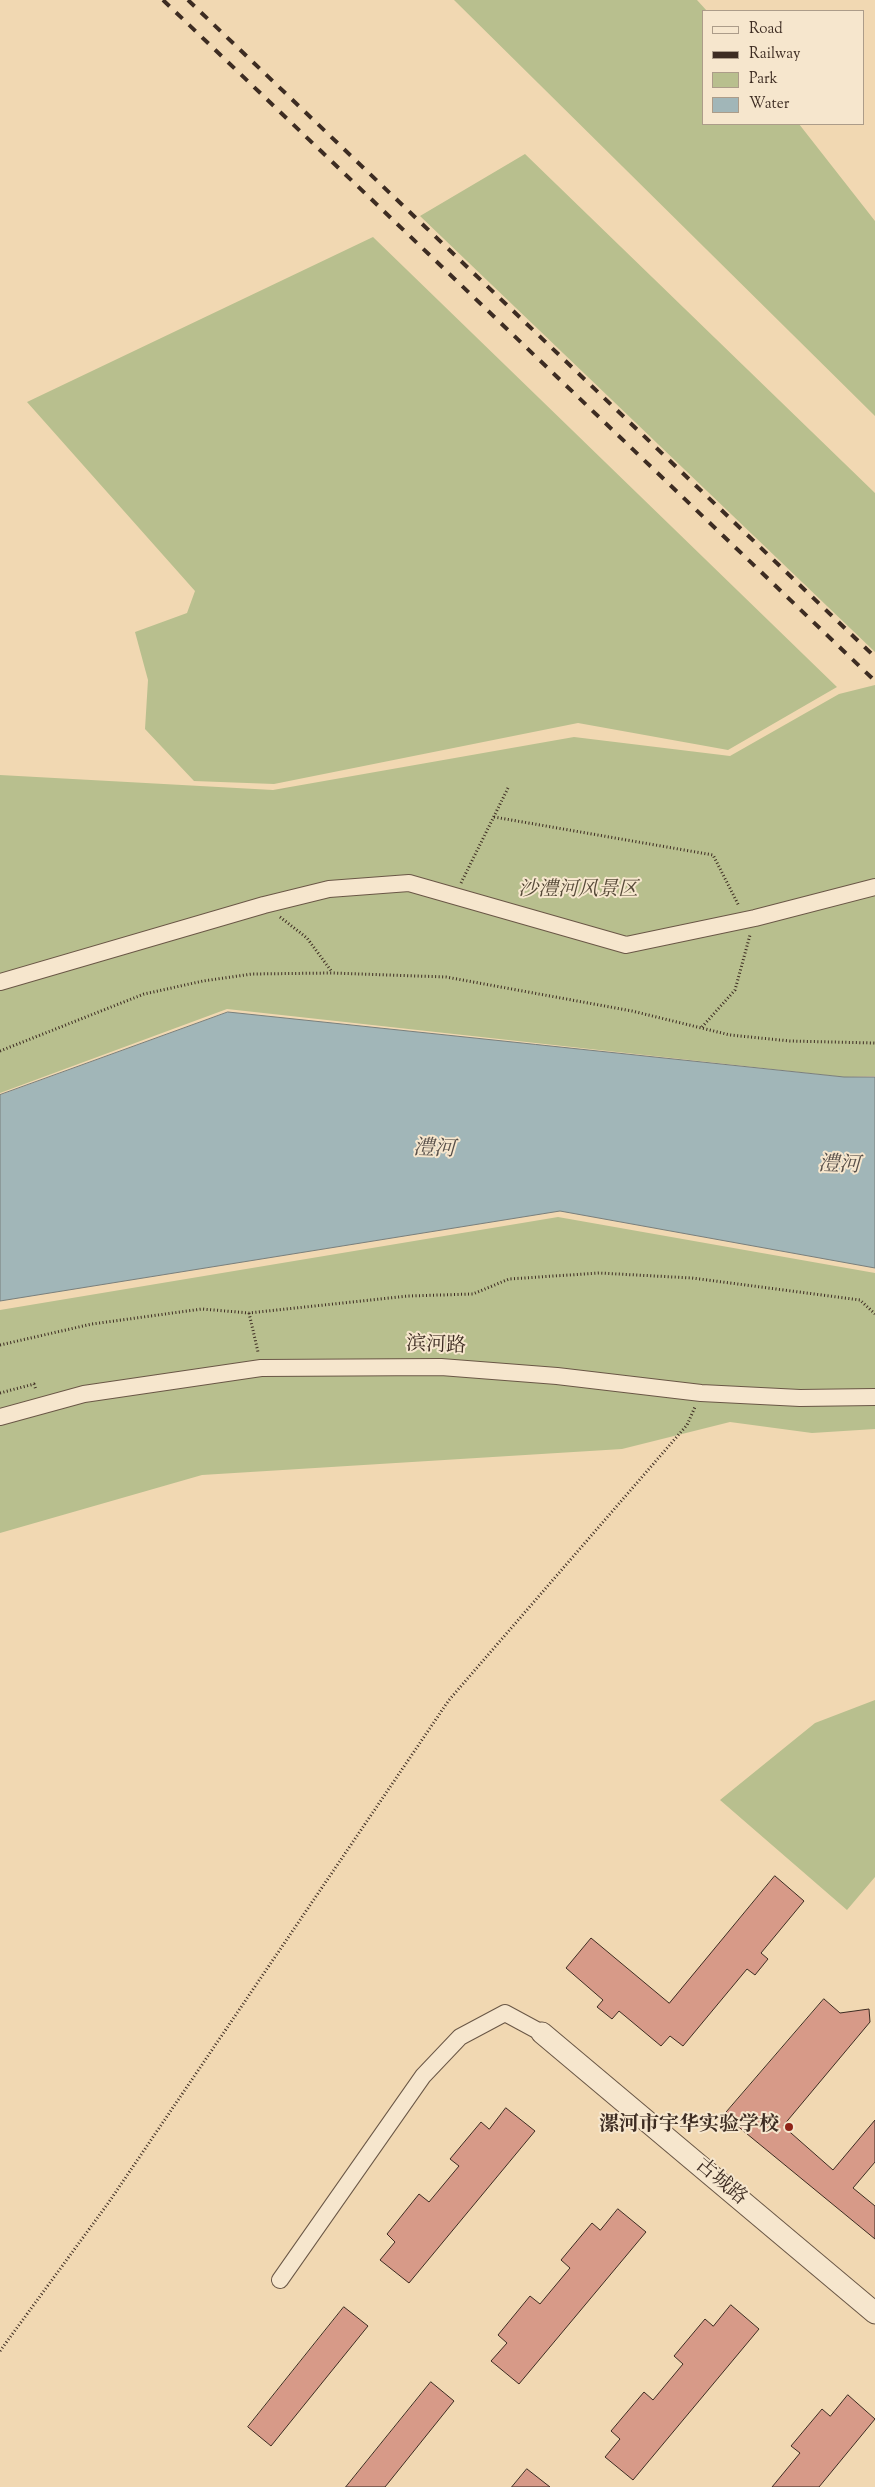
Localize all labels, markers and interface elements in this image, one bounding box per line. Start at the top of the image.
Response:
legend [702,10,865,125]
text: Road [749,19,783,40]
text: Railway [749,44,800,65]
text: Park [749,69,778,90]
text: Water [749,94,789,115]
park label: 沙澧河风景区 [518,880,638,904]
water label: 澧河 [413,1138,455,1164]
water label: 澧河 [818,1154,860,1180]
street label: 滨河路 [406,1334,466,1360]
place label: 漯河市宇华实验学校 [599,2115,779,2139]
marker: 漯河市宇华实验学校 [783,2121,795,2133]
street label: 古城路 [689,2155,751,2211]

